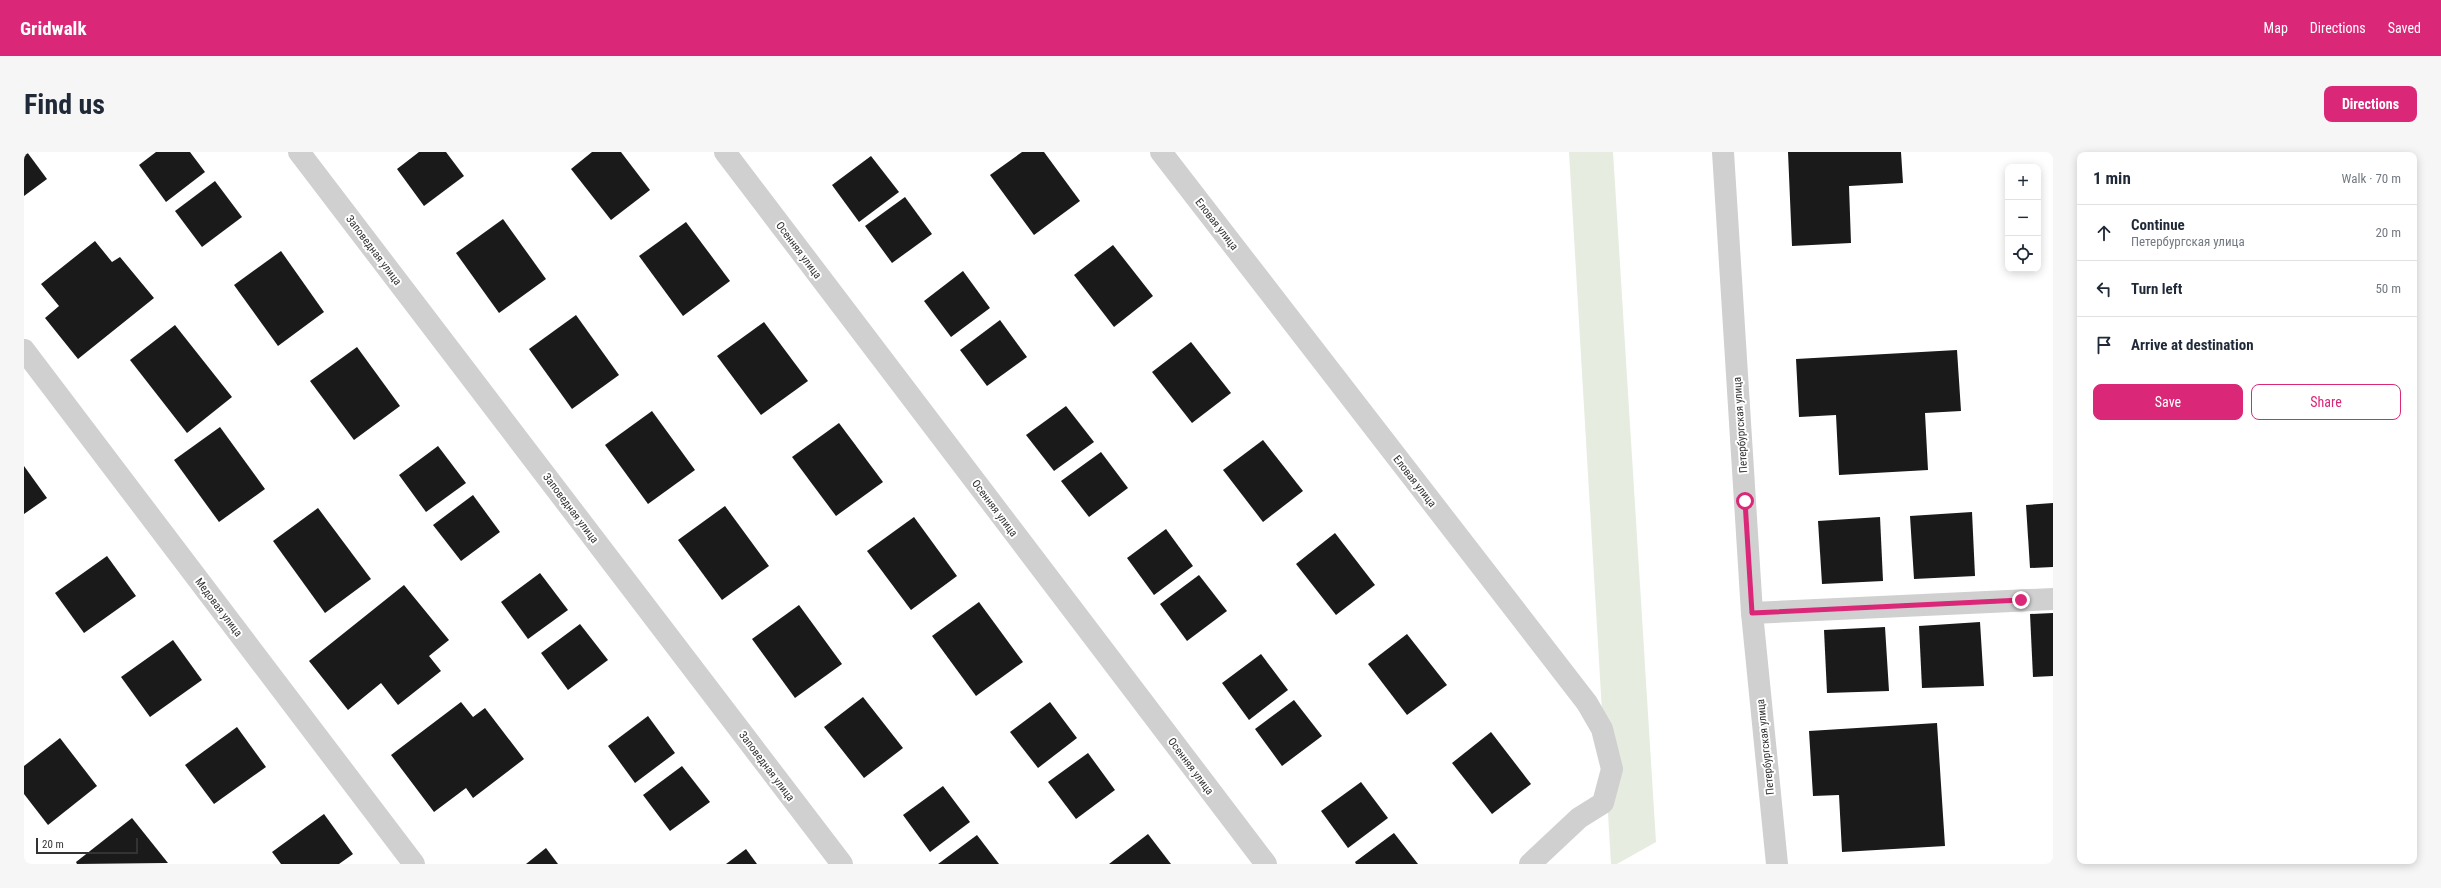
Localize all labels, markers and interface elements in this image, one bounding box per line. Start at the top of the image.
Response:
text: Gridwalk [20,17,86,40]
text: Map [2264,20,2288,36]
text: Directions [2310,20,2366,36]
text: Saved [2388,20,2421,36]
button: Directions [2324,86,2417,122]
text: Find us [24,88,105,121]
map controls [2005,164,2041,272]
button: + [2005,164,2041,200]
text: 1 min [2093,168,2131,188]
text: Walk · 70 m [2341,171,2401,186]
street label: Еловая улица [1192,196,1241,253]
button: − [2005,200,2041,236]
street label: Заповедная улица [343,213,404,288]
text: Continue [2131,216,2185,234]
street label: Осенняя улица [773,219,824,281]
icon: ahead [2093,222,2115,244]
text: 20 m [2375,225,2401,240]
text: Петербургская улица [2131,234,2245,249]
button: locate [2005,236,2041,272]
icon: left [2093,278,2115,300]
text: Turn left [2131,280,2182,298]
text: 50 m [2375,281,2401,296]
icon: arrive [2093,334,2115,356]
text: Arrive at destination [2131,336,2254,354]
street label: Петербургская улица [1731,377,1750,473]
button: Save [2093,384,2243,420]
button: Share [2251,384,2401,420]
street label: Еловая улица [1390,453,1439,510]
street label: Заповедная улица [540,471,601,546]
street label: Осенняя улица [969,477,1020,539]
route start [1736,492,1754,510]
street label: Медовая улица [192,575,245,639]
route end [2012,591,2030,609]
street label: Петербургская улица [1754,698,1777,795]
street label: Заповедная улица [736,729,797,804]
street label: Осенняя улица [1165,735,1216,797]
scale bar [36,836,138,855]
text: 20 m [42,838,64,851]

